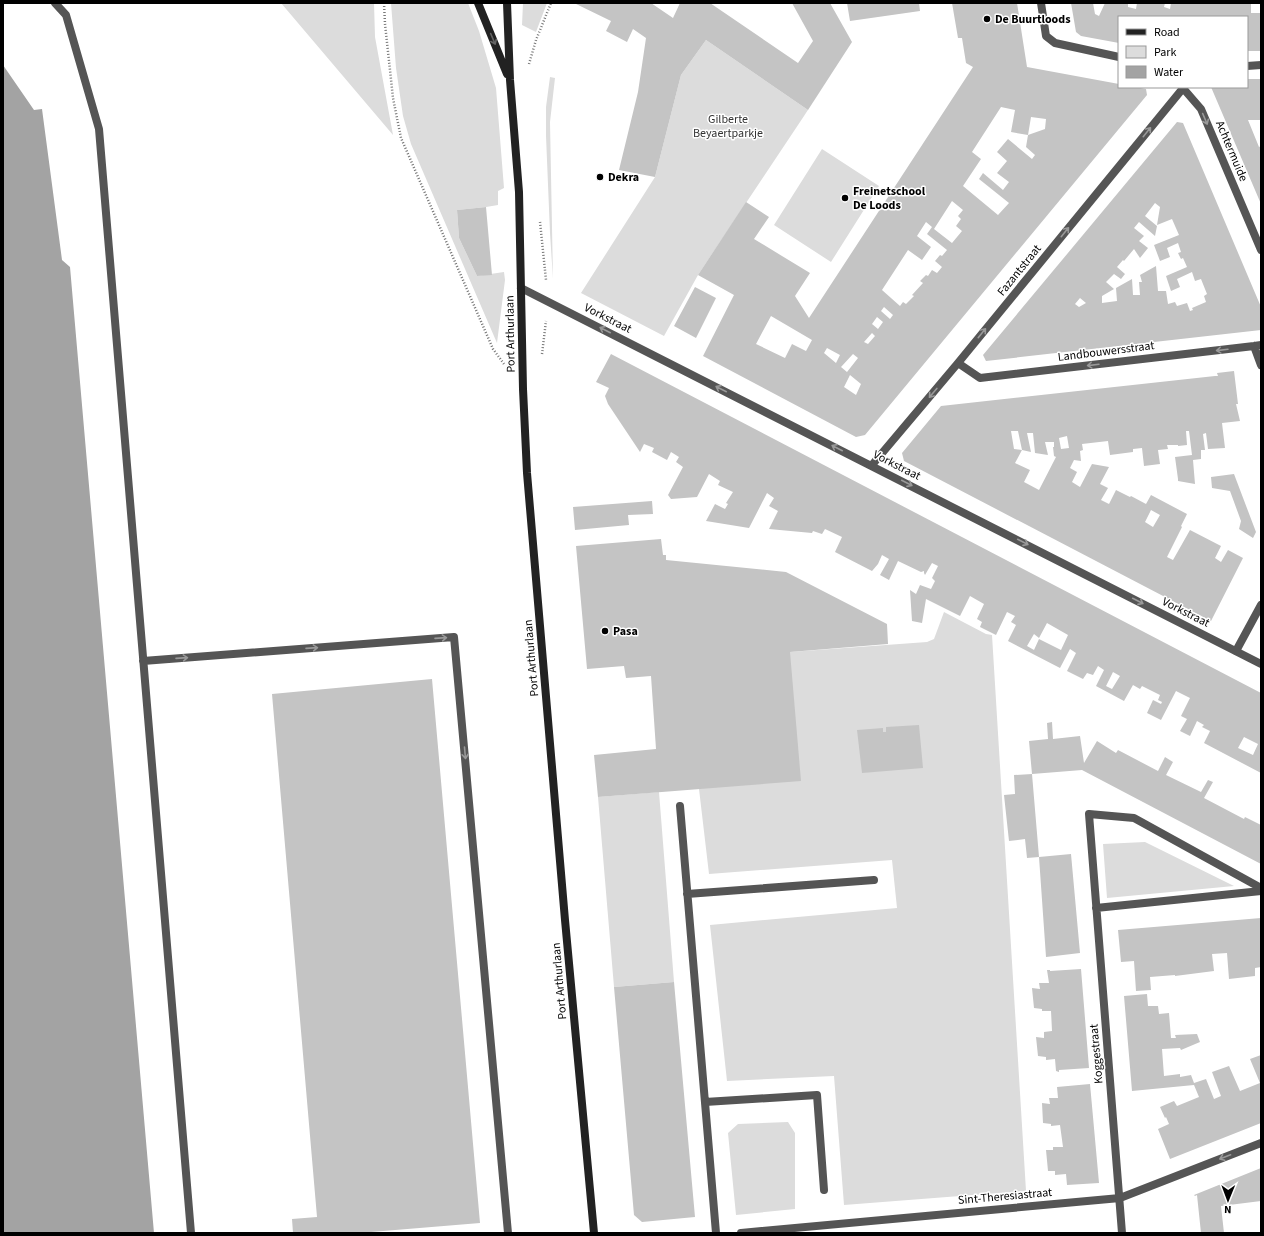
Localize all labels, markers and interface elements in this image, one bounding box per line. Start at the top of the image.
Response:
place label: De Buurtloods [995,11,1070,28]
marker: De Buurtloods [982,14,992,24]
legend [1118,16,1248,88]
text: Road [1154,24,1180,41]
one-way arrow [489,33,497,45]
text: Park [1154,44,1176,61]
text: Water [1154,64,1184,81]
park label: Gilberte Beyaertparkje [693,111,763,142]
one-way arrow [1202,113,1210,125]
street label: Achtermuide [1211,118,1252,184]
one-way arrow [1143,126,1151,137]
place label: Dekra [608,169,639,186]
marker: Dekra [595,172,605,182]
place label: Freinetschool De Loods [853,183,926,214]
marker: Freinetschool De Loods [840,193,850,203]
one-way arrow [1060,227,1069,238]
street label: Fazantstraat [993,241,1045,300]
street label: Port Arthurlaan [501,295,520,373]
street label: Vorkstraat [581,299,634,338]
one-way arrow [599,326,611,334]
one-way arrow [978,328,987,339]
street label: Landbouwersstraat [1057,337,1155,366]
one-way arrow [1216,346,1229,354]
one-way arrow [1087,361,1100,369]
one-way arrow [715,385,727,392]
one-way arrow [928,388,937,399]
one-way arrow [831,444,843,451]
street label: Vorkstraat [870,446,923,485]
one-way arrow [901,480,913,487]
one-way arrow [1016,539,1028,546]
street label: Vorkstraat [1159,593,1212,632]
one-way arrow [1132,598,1144,605]
street label: Port Arthurlaan [520,619,543,697]
place label: Pasa [613,623,638,640]
marker: Pasa [600,626,610,636]
one-way arrow [434,634,447,641]
one-way arrow [305,644,318,651]
one-way arrow [175,654,188,661]
one-way arrow [461,747,468,760]
street label: Port Arthurlaan [548,942,571,1020]
street label: Koggestraat [1085,1023,1108,1085]
one-way arrow [1219,1153,1231,1161]
north arrow [1208,1180,1248,1220]
street label: Sint-Theresiastraat [957,1184,1053,1209]
text: N [1224,1202,1232,1217]

